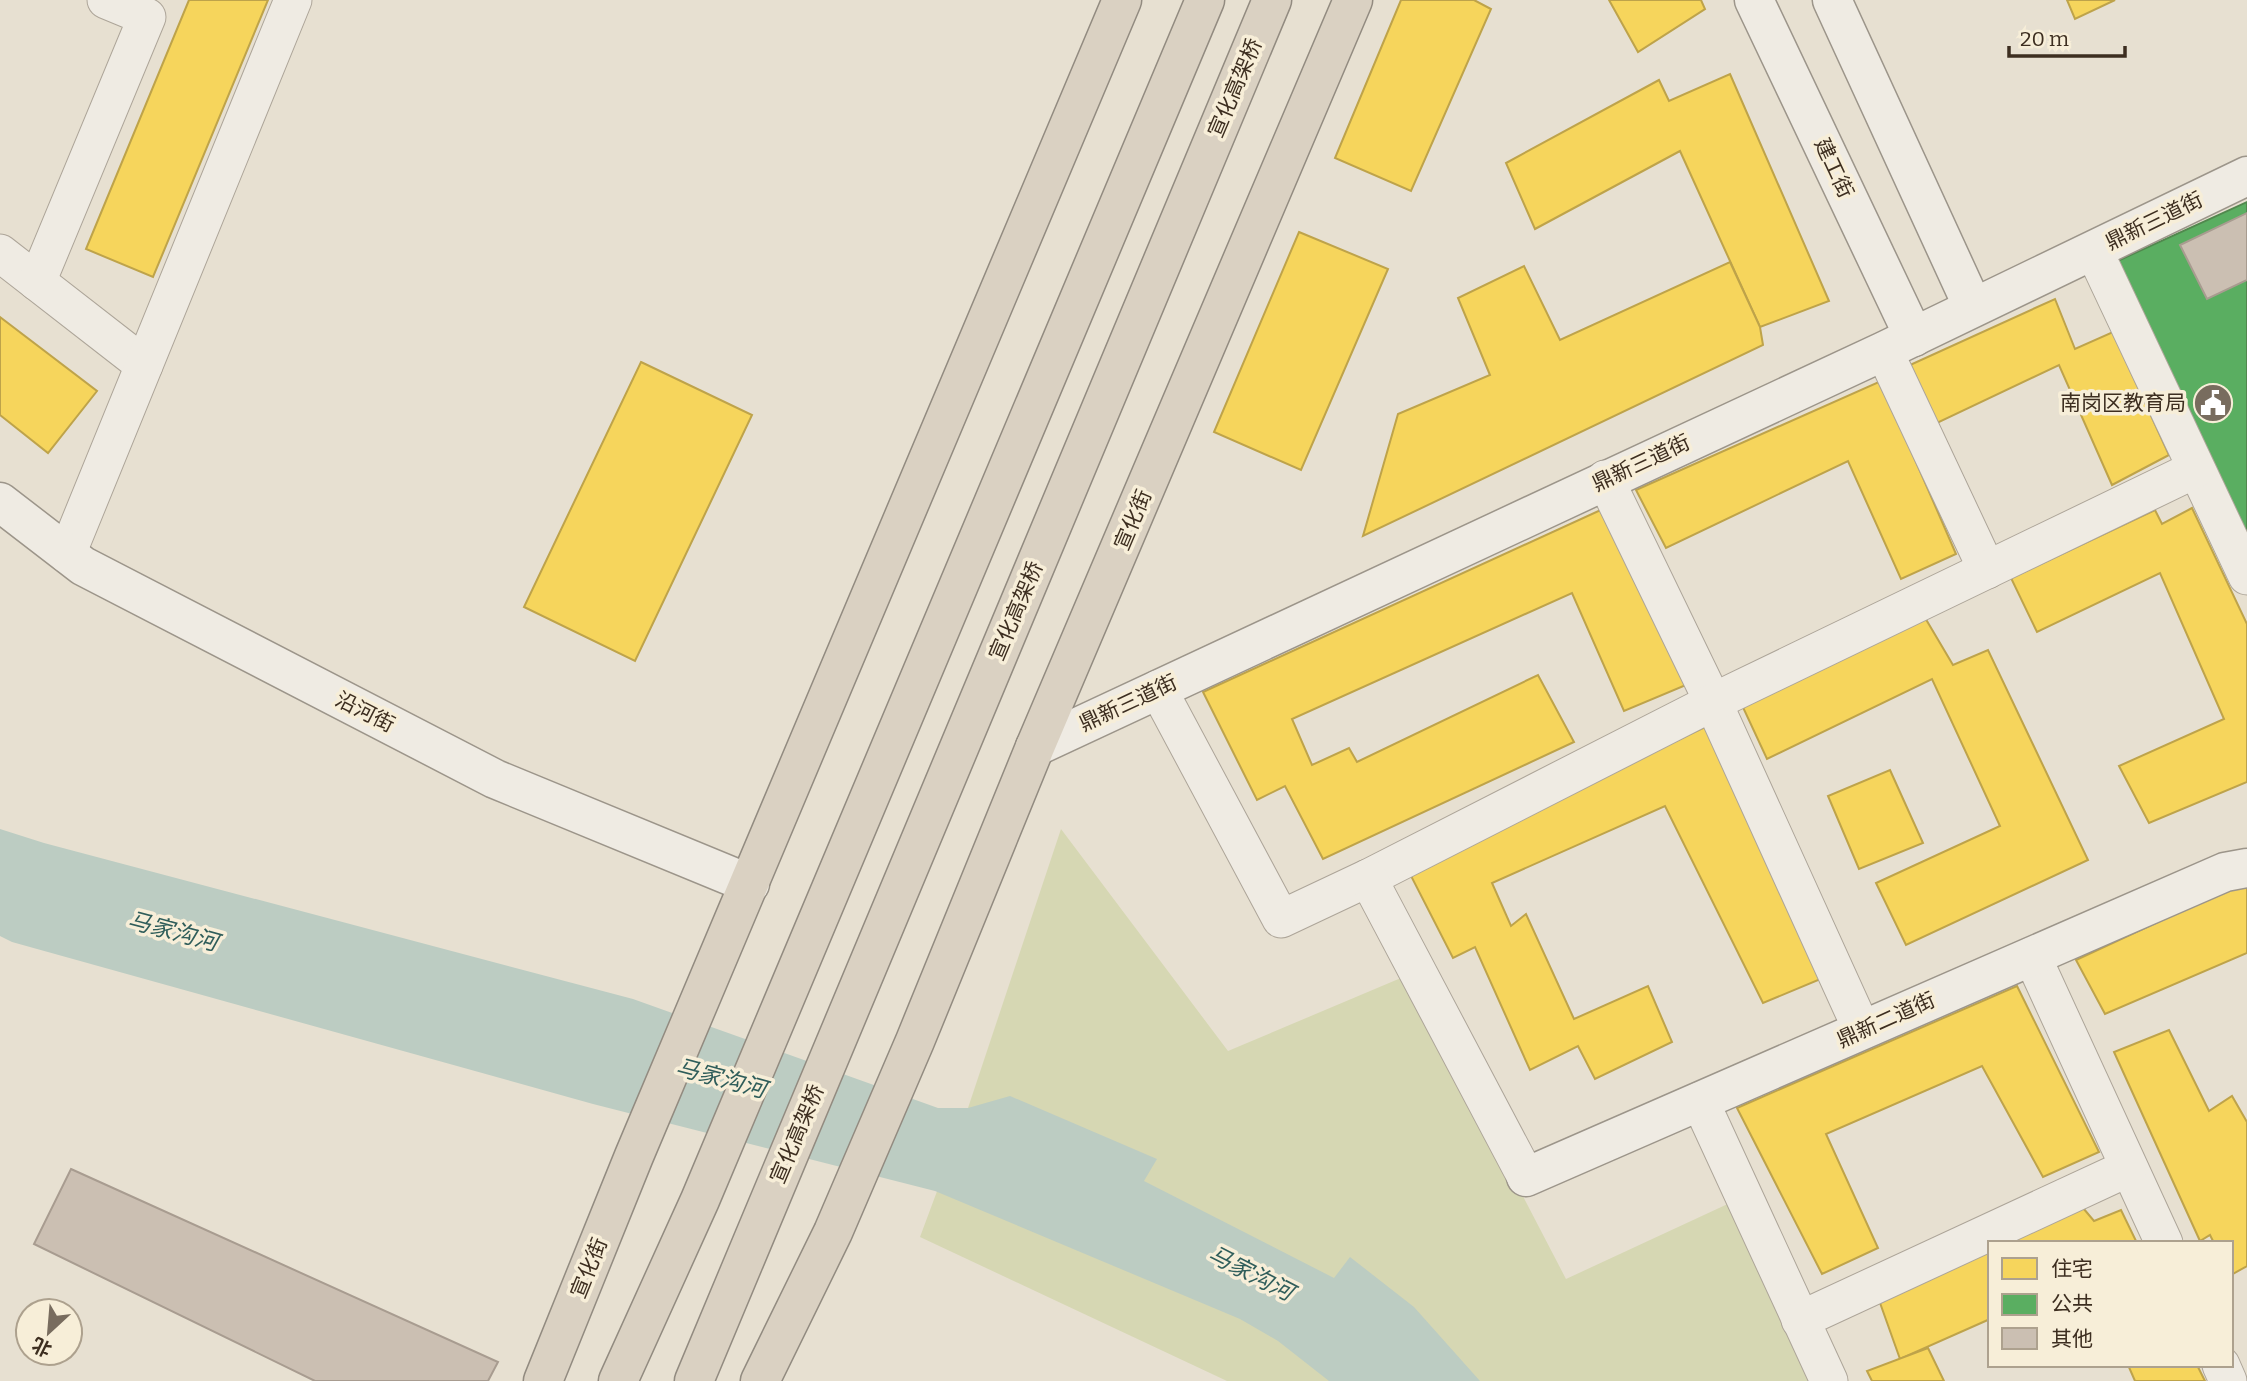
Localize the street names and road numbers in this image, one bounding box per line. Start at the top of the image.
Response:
street label: 宣化高架桥 [1203,35,1267,141]
street label: 建工街 [1809,134,1859,202]
street label: 鼎新三道街 [2101,186,2207,256]
street label: 鼎新三道街 [1588,429,1694,497]
street label: 宣化街 [1109,486,1157,554]
street label: 宣化高架桥 [984,558,1048,664]
street label: 鼎新三道街 [1075,669,1181,737]
street label: 沿河街 [331,686,399,738]
street label: 鼎新二道街 [1833,987,1939,1053]
street label: 宣化高架桥 [765,1081,829,1187]
street label: 宣化街 [565,1234,613,1302]

